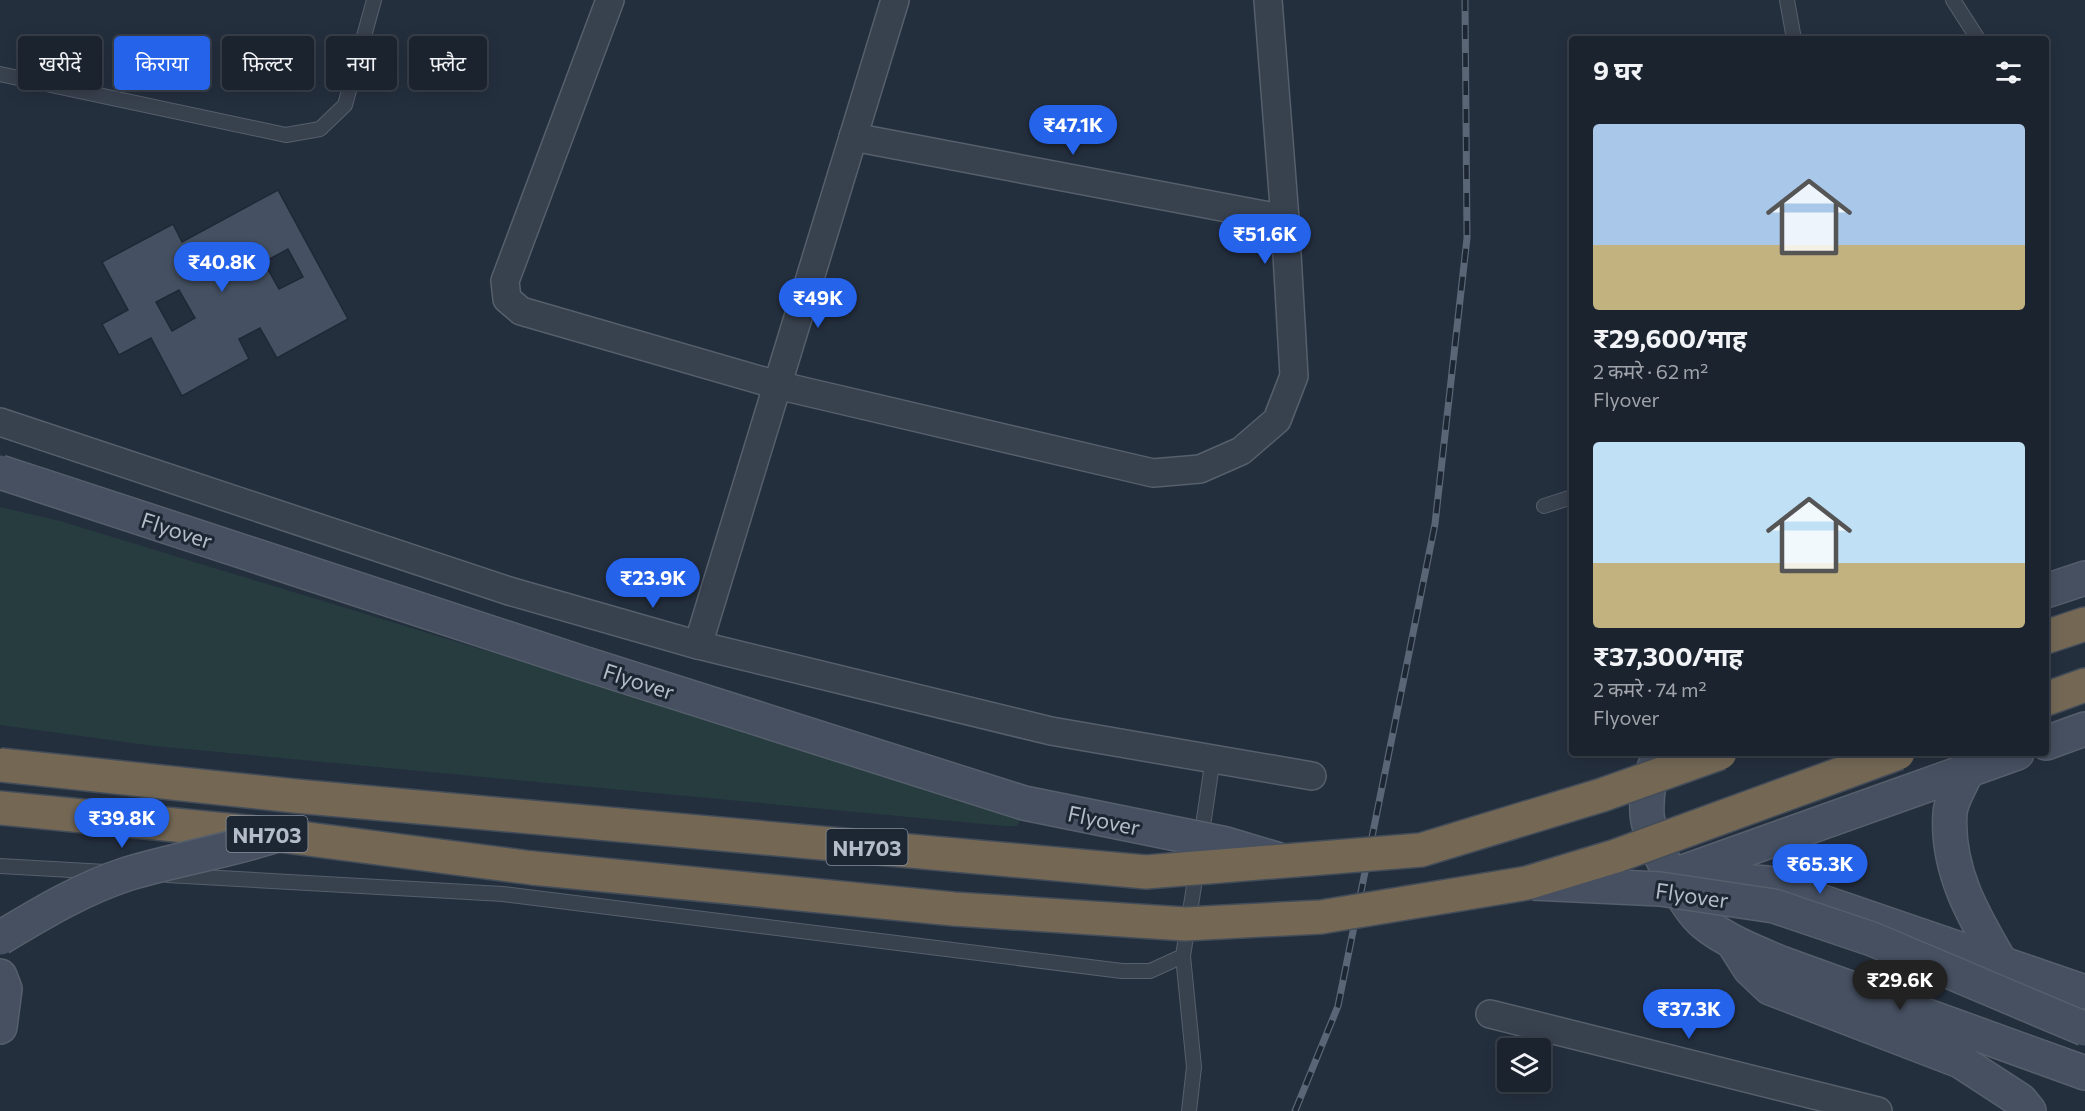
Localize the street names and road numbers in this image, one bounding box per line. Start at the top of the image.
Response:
street label: Flyover [138,506,216,554]
street label: Flyover [600,657,678,705]
street label: Flyover [1065,799,1143,841]
road number: NH703 [226,816,308,852]
road number: NH703 [826,829,908,865]
street label: Flyover [1654,877,1730,913]

